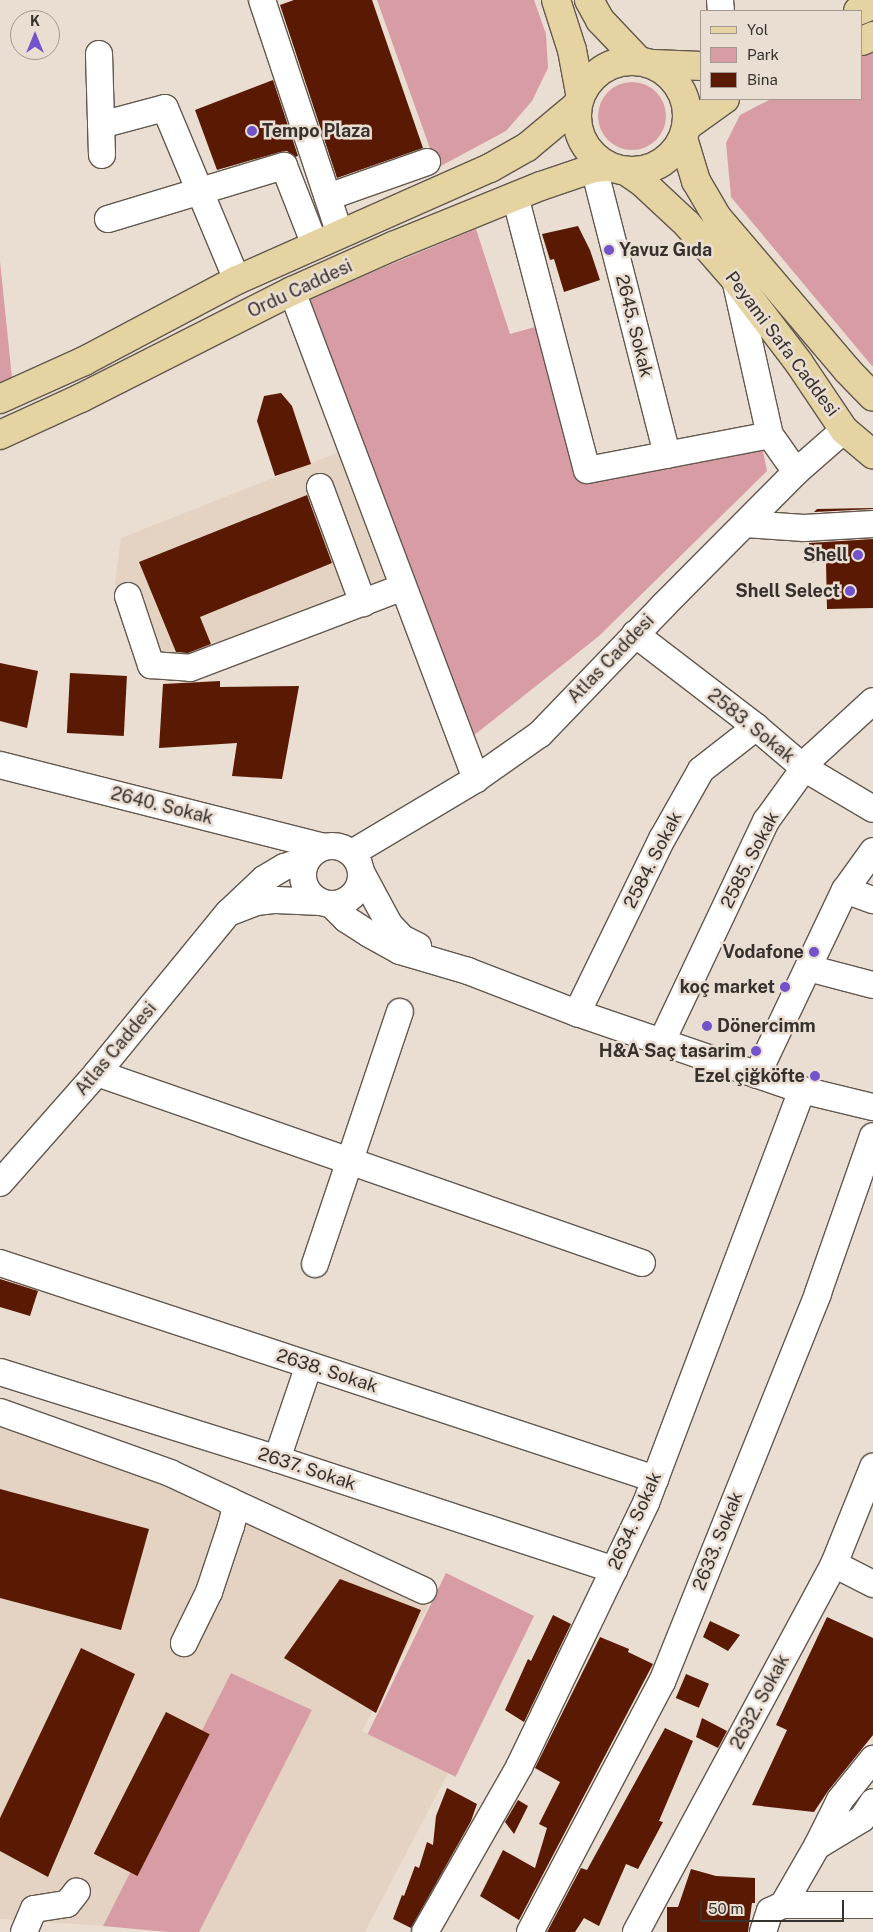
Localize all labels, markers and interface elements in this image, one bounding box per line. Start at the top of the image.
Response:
north arrow [10,10,60,60]
legend [700,10,863,100]
text: K [30,13,40,29]
text: Yol [747,21,768,38]
text: Park [747,46,779,63]
text: Bina [747,71,778,88]
place label: Tempo Plaza [262,120,371,142]
marker: Tempo Plaza [246,125,258,137]
place label: Yavuz Gıda [619,239,712,261]
marker: Yavuz Gıda [603,244,615,256]
street label: Ordu Caddesi [244,255,356,323]
street label: Peyami Safa Caddesi [720,267,844,421]
street label: 2645. Sokak [611,272,657,380]
place label: Shell [803,544,848,566]
marker: Shell [852,549,864,561]
place label: Shell Select [735,580,840,602]
marker: Shell Select [844,585,856,597]
street label: Atlas Caddesi [563,610,659,708]
street label: 2583. Sokak [703,684,799,768]
street label: 2640. Sokak [109,783,215,829]
street label: 2584. Sokak [619,808,687,912]
street label: 2585. Sokak [716,808,784,912]
place label: Vodafone [722,941,804,963]
marker: Vodafone [808,946,820,958]
place label: koç market [680,976,775,998]
marker: koç market [779,981,791,993]
street label: Atlas Caddesi [71,998,161,1100]
place label: Dönercimm [717,1015,816,1037]
marker: Dönercimm [701,1020,713,1032]
place label: H&A Saç tasarim [599,1040,746,1062]
marker: H&A Saç tasarim [750,1045,762,1057]
place label: Ezel çiğköfte [694,1065,805,1087]
marker: Ezel çiğköfte [809,1070,821,1082]
street label: 2638. Sokak [274,1344,380,1398]
street label: 2637. Sokak [255,1443,359,1495]
street label: 2634. Sokak [604,1469,666,1573]
street label: 2633. Sokak [688,1488,748,1594]
street label: 2632. Sokak [726,1651,794,1753]
scale bar [703,1890,847,1922]
text: 50 m [708,1900,743,1917]

